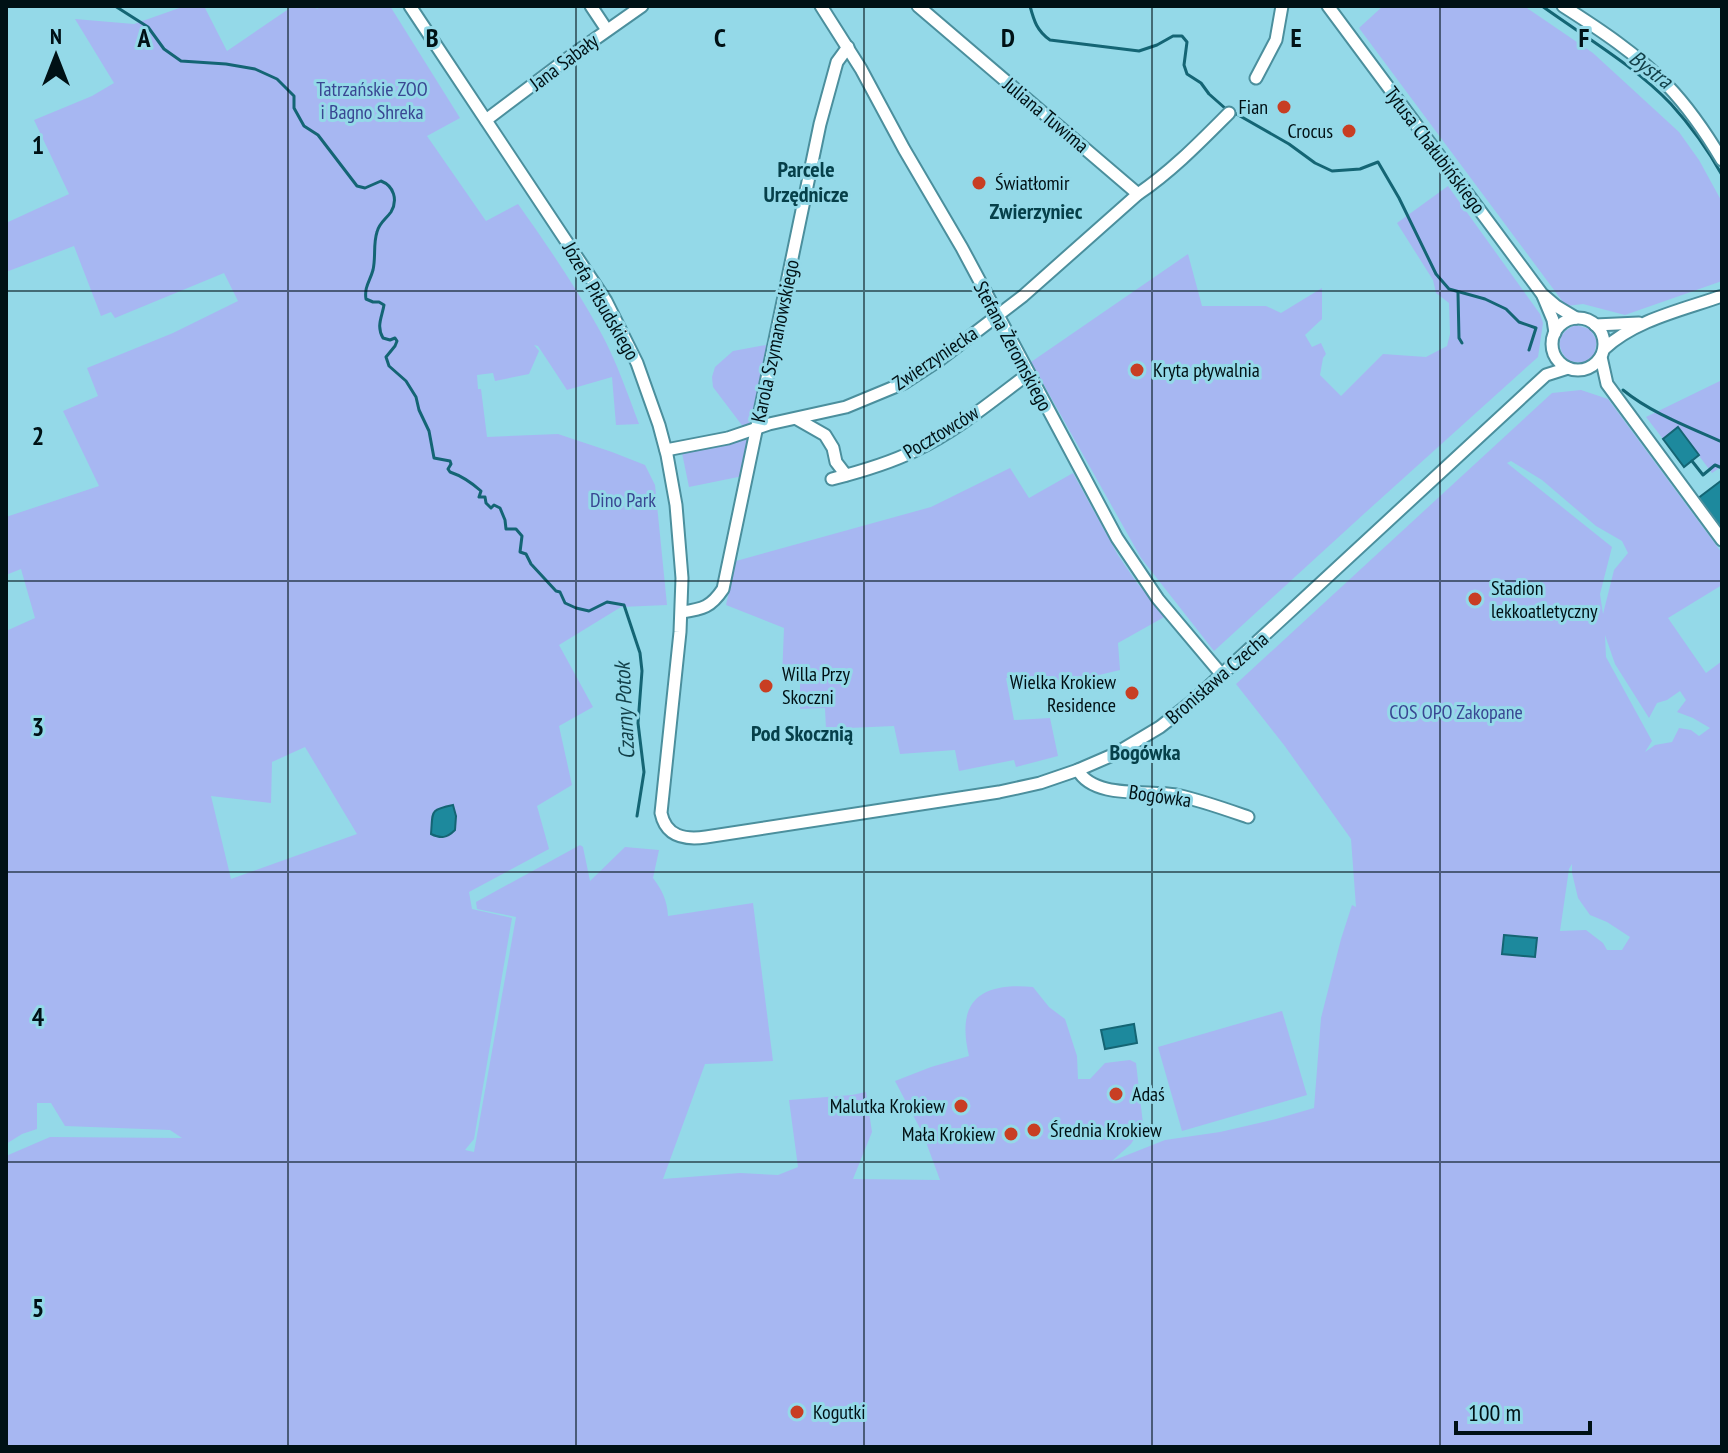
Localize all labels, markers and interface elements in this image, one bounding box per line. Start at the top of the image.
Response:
north arrow [16,16,96,96]
text: A [136,21,151,54]
text: B [426,21,439,54]
text: C [714,21,726,54]
text: D [1001,21,1015,54]
text: E [1290,21,1302,54]
text: F [1579,21,1590,54]
text: N [50,22,62,50]
street label: Jana Sabały [524,27,604,97]
water label: Bystra [1624,44,1679,95]
street label: Juliana Tuwima [997,71,1094,158]
park label: Tatrzańskie ZOO i Bagno Shreka [316,76,428,125]
street label: Tytusa Chałubińskiego [1379,81,1491,219]
place label: Fian [1239,94,1268,120]
marker: Fian [1275,98,1293,116]
place label: Crocus [1287,118,1333,144]
marker: Crocus [1340,122,1358,140]
text: 1 [32,128,44,161]
district label: Parcele Urzędnicze [763,155,849,208]
place label: Światłomir [995,170,1070,196]
marker: Światłomir [970,174,988,192]
district label: Zwierzyniec [990,197,1083,225]
street label: Józefa Piłsudskiego [556,236,645,365]
street label: Karola Szymanowskiego [745,257,805,425]
street label: Stefana Żeromskiego [968,276,1058,416]
street label: Zwierzyniecka [888,320,982,396]
place label: Kryta pływalnia [1153,357,1260,383]
marker: Kryta pływalnia [1128,361,1146,379]
street label: Pocztowców [898,399,984,465]
text: 2 [32,419,44,452]
park label: Dino Park [590,487,656,513]
place label: Stadion lekkoatletyczny [1491,575,1598,624]
marker: Stadion lekkoatletyczny [1466,590,1484,608]
street label: Bronisława Czecha [1160,626,1274,730]
water label: Czarny Potok [607,659,641,760]
place label: Willa Przy Skoczni [782,661,850,710]
place label: Wielka Krokiew Residence [1010,669,1116,718]
marker: Willa Przy Skoczni [757,677,775,695]
marker: Wielka Krokiew Residence [1123,684,1141,702]
park label: COS OPO Zakopane [1389,699,1523,725]
text: 3 [32,710,44,743]
district label: Pod Skocznią [751,719,853,747]
district label: Bogówka [1109,738,1181,766]
street label: Bogówka [1127,779,1193,813]
text: 4 [32,1000,45,1033]
place label: Adaś [1132,1081,1165,1107]
marker: Adaś [1107,1085,1125,1103]
place label: Malutka Krokiew [830,1093,945,1119]
marker: Malutka Krokiew [952,1097,970,1115]
place label: Średnia Krokiew [1050,1117,1162,1143]
place label: Mała Krokiew [902,1121,995,1147]
marker: Średnia Krokiew [1025,1121,1043,1139]
marker: Mała Krokiew [1002,1125,1020,1143]
text: 5 [32,1291,44,1324]
scale bar [1456,1385,1590,1435]
text: 100 m [1468,1397,1521,1428]
place label: Kogutki [813,1399,866,1425]
marker: Kogutki [788,1403,806,1421]

